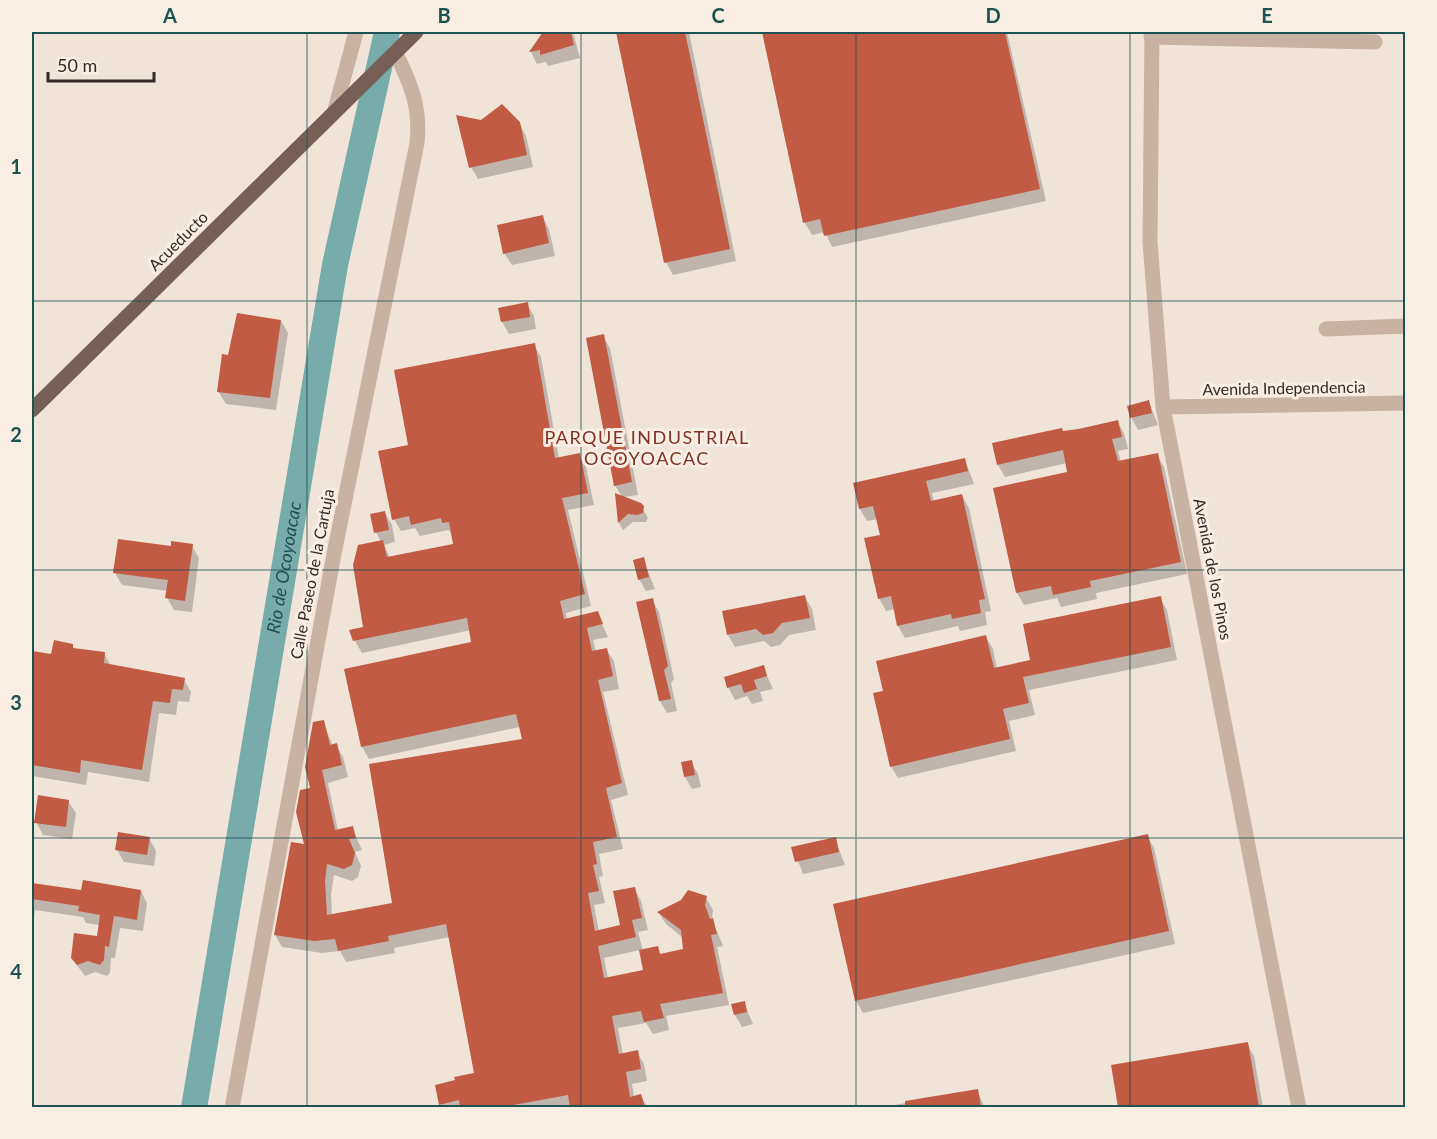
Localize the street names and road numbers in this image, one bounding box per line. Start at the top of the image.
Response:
street label: Acueducto [144,207,211,274]
street label: Avenida Independencia [1202,377,1366,398]
street label: Calle Paseo de la Cartuja [286,487,337,661]
street label: Avenida de los Pinos [1190,496,1237,642]

